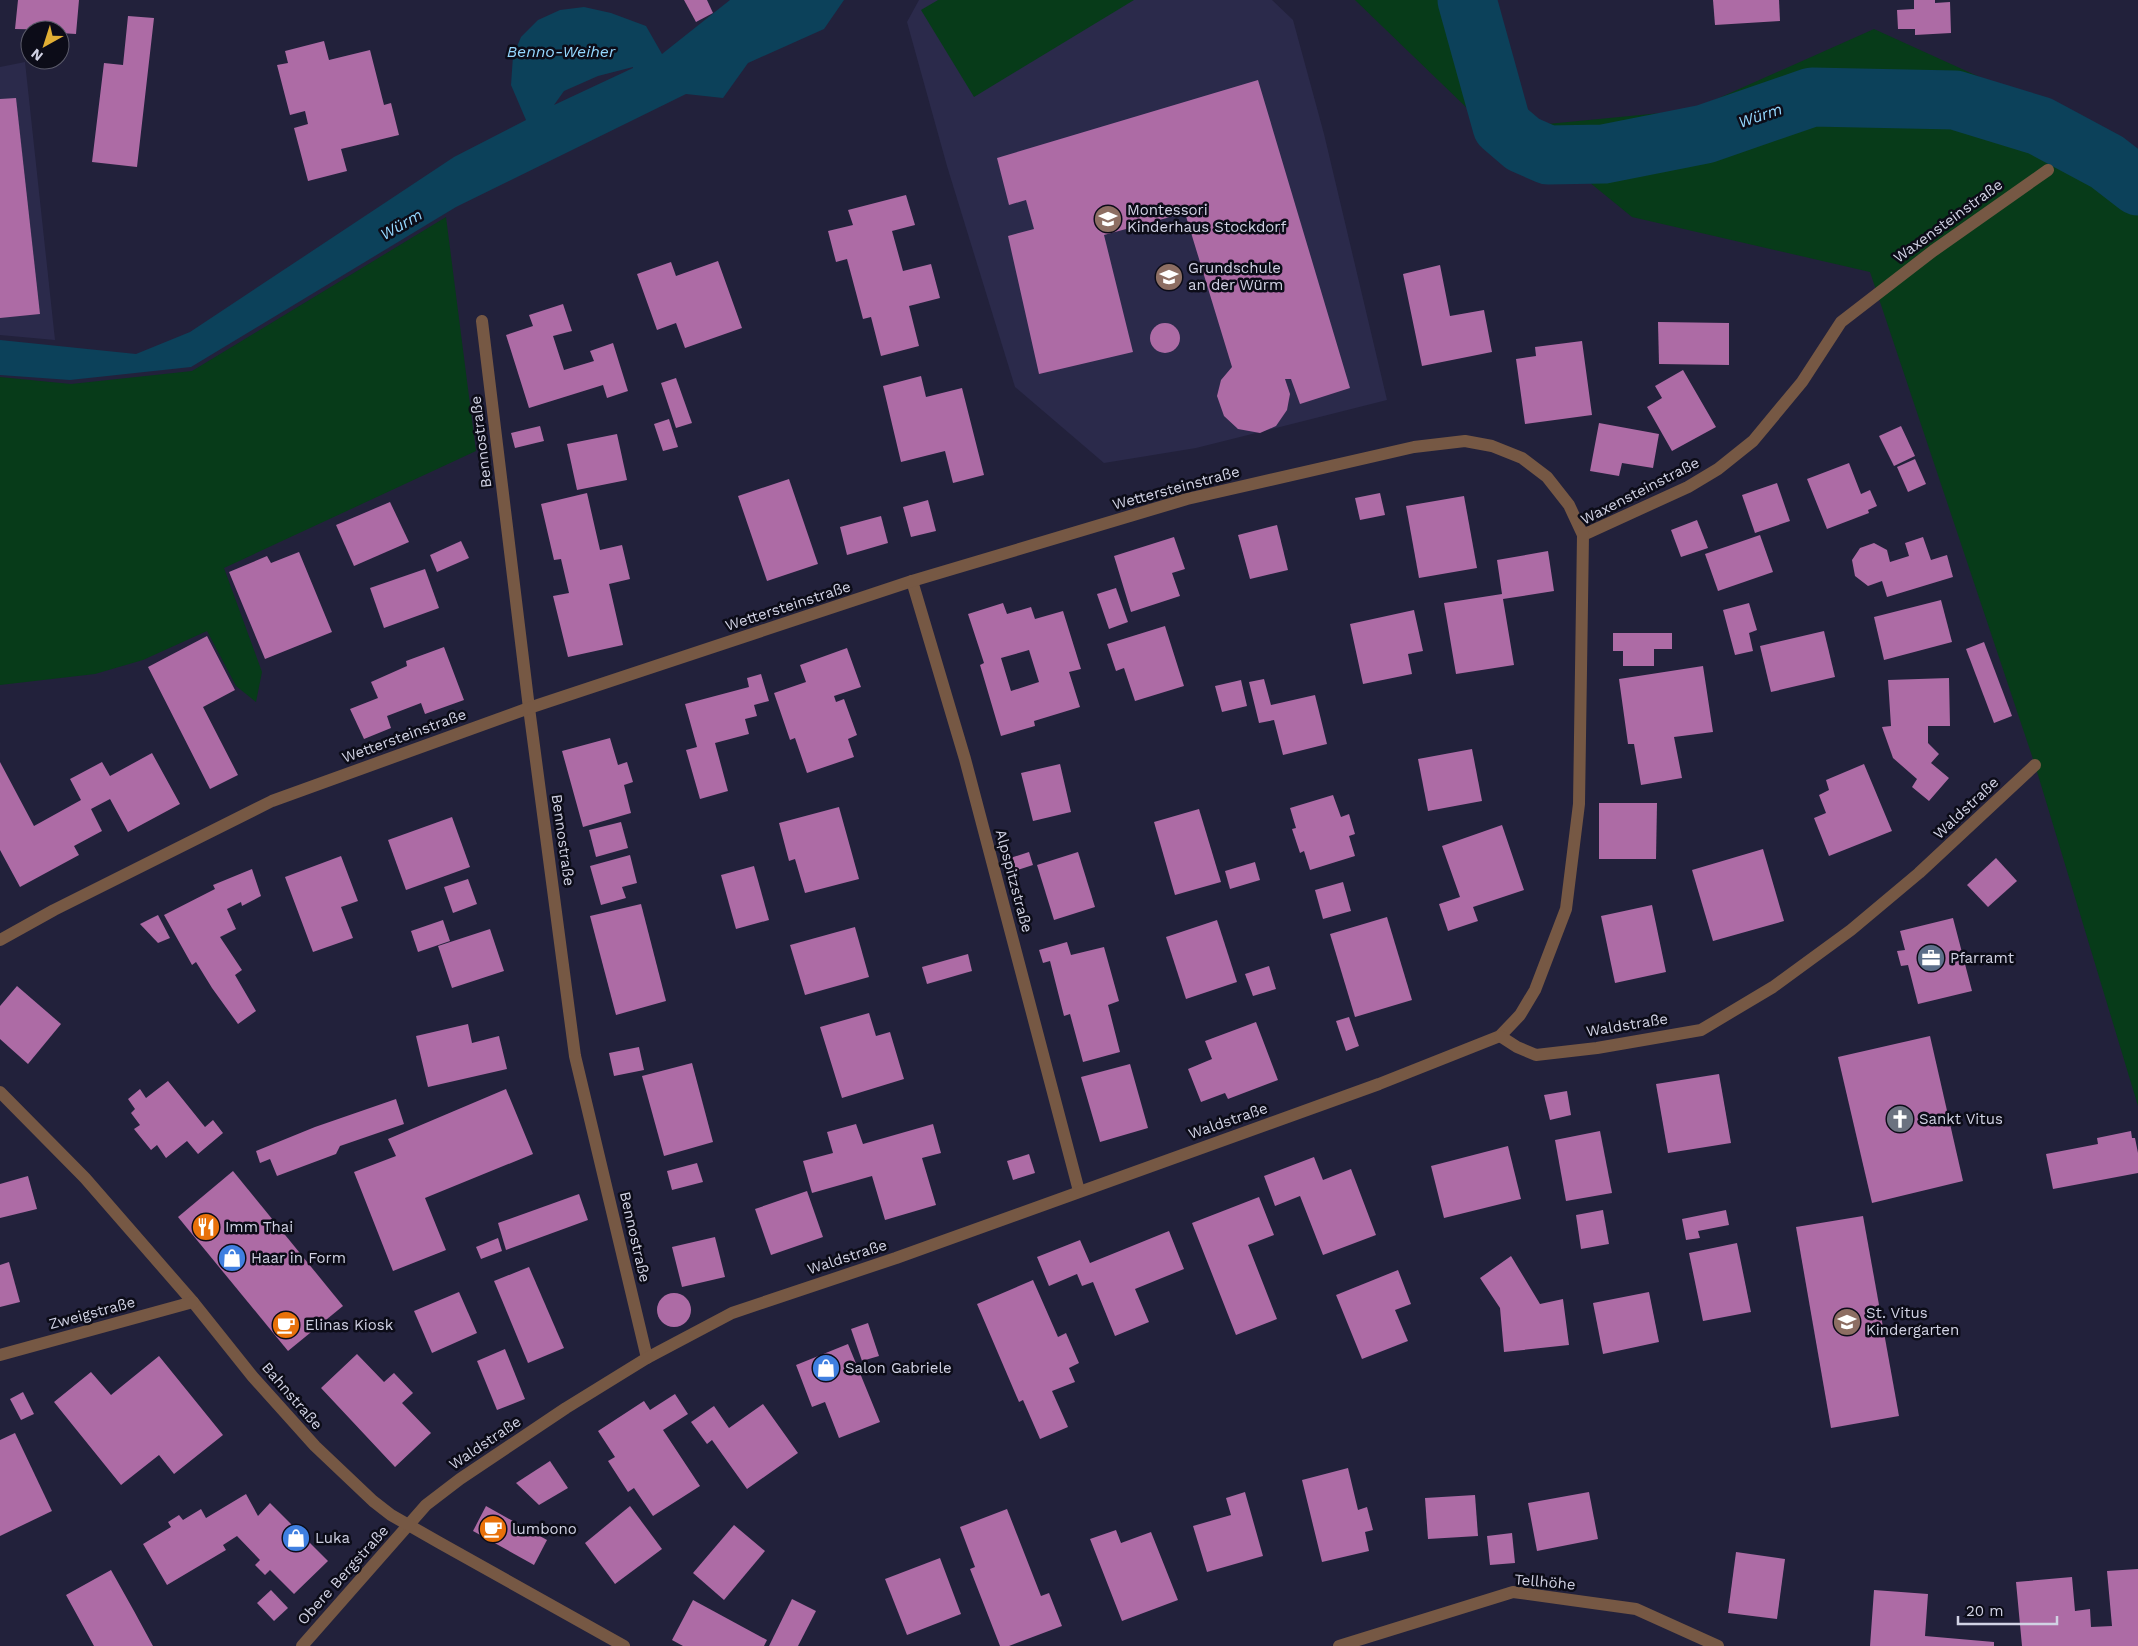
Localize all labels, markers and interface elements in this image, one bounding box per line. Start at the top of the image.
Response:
north arrow [20,20,70,70]
water label: Benno-Weiher [507,42,616,61]
text: N [28,46,46,65]
water label: Würm [1736,99,1785,132]
street label: Waxensteinstraße [1890,175,2006,267]
place label: Montessori Kinderhaus Stockdorf [1127,201,1286,236]
school or university icon: Montessori Kinderhaus Stockdorf [1093,204,1123,234]
water label: Würm [377,205,426,244]
place label: Grundschule an der Würm [1188,259,1283,294]
school or university icon: Grundschule an der Würm [1154,262,1184,292]
street label: Bennostraße [466,395,496,489]
street label: Waxensteinstraße [1578,453,1702,529]
street label: Wettersteinstraße [1110,462,1242,514]
street label: Wettersteinstraße [723,577,853,635]
street label: Wettersteinstraße [339,705,469,767]
street label: Waldstraße [1930,773,2002,843]
street label: Bennostraße [548,793,578,887]
street label: Alpspitzstraße [992,827,1036,935]
office icon: Pfarramt [1916,943,1946,973]
place label: Pfarramt [1950,949,2015,967]
street label: Waldstraße [1585,1010,1669,1040]
street label: Waldstraße [1186,1099,1270,1143]
church icon: Sankt Vitus [1885,1104,1915,1134]
place label: Sankt Vitus [1919,1110,2003,1128]
street label: Bennostraße [616,1190,654,1284]
restaurant icon: Imm Thai [191,1212,221,1242]
place label: Imm Thai [225,1218,293,1236]
street label: Waldstraße [805,1236,889,1278]
shop icon: Haar in Form [217,1243,247,1273]
place label: Haar in Form [251,1249,346,1267]
street label: Zweigstraße [47,1293,137,1333]
place label: St. Vitus Kindergarten [1866,1304,1959,1339]
school or university icon: St. Vitus Kindergarten [1832,1307,1862,1337]
cafe icon: Elinas Kiosk [271,1310,301,1340]
place label: Elinas Kiosk [305,1316,394,1334]
shop icon: Salon Gabriele [811,1353,841,1383]
street label: Bahnstraße [258,1359,326,1433]
place label: Salon Gabriele [845,1359,952,1377]
street label: Waldstraße [446,1412,524,1474]
cafe icon: lumbono [478,1514,508,1544]
place label: lumbono [512,1520,577,1538]
street label: Obere Bergstraße [294,1522,392,1628]
shop icon: Luka [281,1523,311,1553]
place label: Luka [315,1529,350,1547]
street label: Tellhöhe [1514,1570,1576,1594]
scale bar [1958,1594,2057,1626]
text: 20 m [1966,1602,2004,1620]

